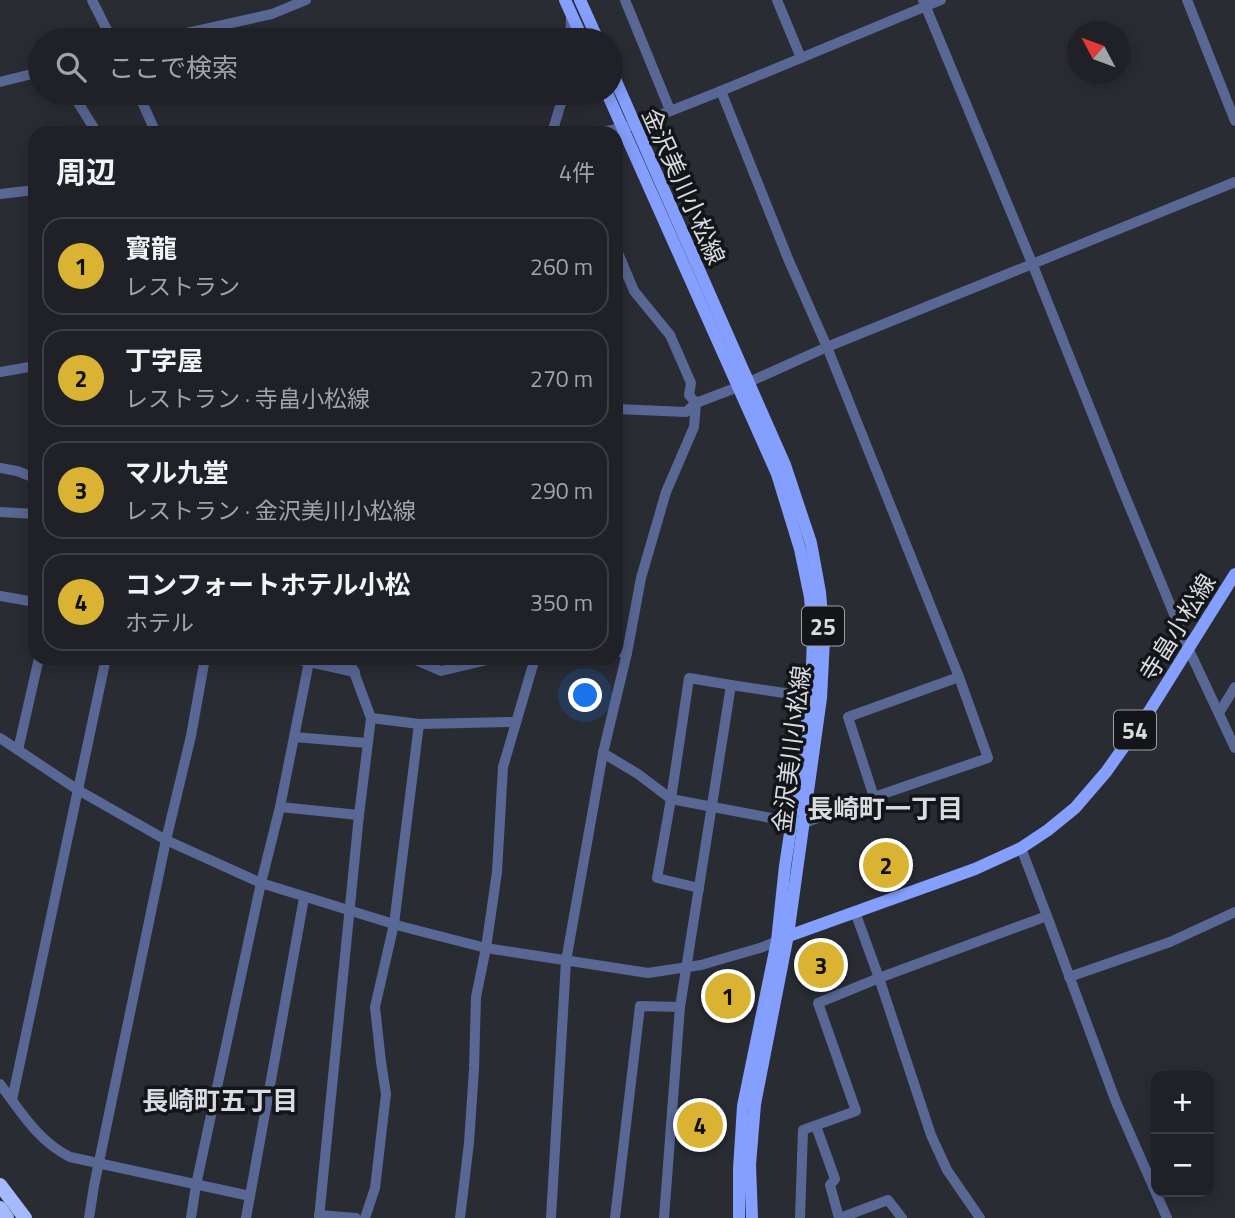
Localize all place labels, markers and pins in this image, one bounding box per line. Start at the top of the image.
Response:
pin: 2 [863,839,909,891]
pin: 3 [798,939,844,991]
pin: 1 [705,970,751,1022]
pin: 4 [677,1099,723,1151]

